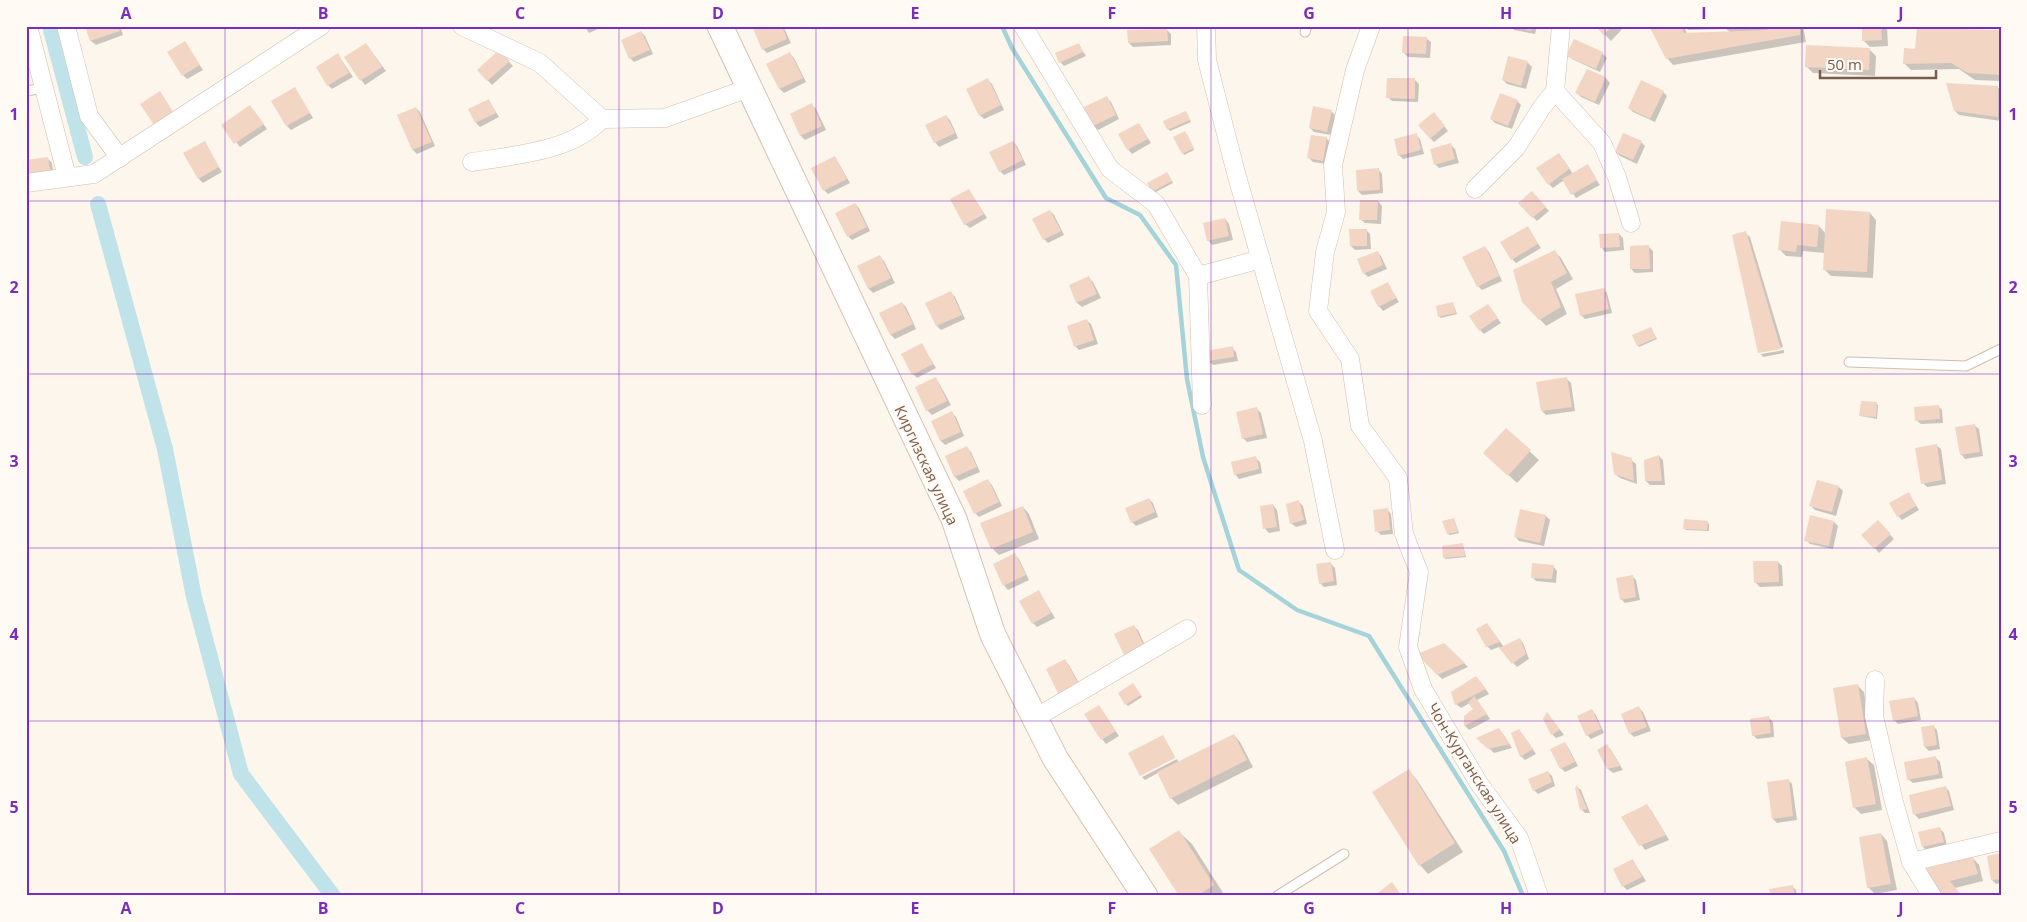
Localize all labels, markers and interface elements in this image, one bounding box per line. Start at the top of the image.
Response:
text: A [120,2,132,24]
text: B [318,2,328,24]
text: C [515,2,525,24]
text: D [712,2,724,24]
text: E [911,2,920,24]
text: F [1108,2,1116,24]
text: G [1303,2,1315,24]
text: H [1500,2,1512,24]
text: I [1701,2,1707,24]
text: J [1896,2,1904,24]
scale bar [1820,48,1936,80]
text: 50 m [1827,54,1862,74]
text: 1 [9,103,19,125]
text: 1 [2008,103,2018,125]
text: 2 [9,276,19,298]
text: 2 [2008,276,2018,298]
street label: Киргизская улица [890,402,964,528]
text: 3 [9,450,19,472]
text: 3 [2008,450,2018,472]
text: 4 [9,623,19,645]
text: 4 [2008,623,2018,645]
street label: Чон-Курганская улица [1423,699,1527,847]
text: 5 [9,796,19,818]
text: 5 [2008,796,2018,818]
text: A [120,897,132,919]
text: B [318,897,328,919]
text: C [515,897,525,919]
text: D [712,897,724,919]
text: E [911,897,920,919]
text: F [1108,897,1116,919]
text: G [1303,897,1315,919]
text: H [1500,897,1512,919]
text: I [1701,897,1707,919]
text: J [1896,897,1904,919]

